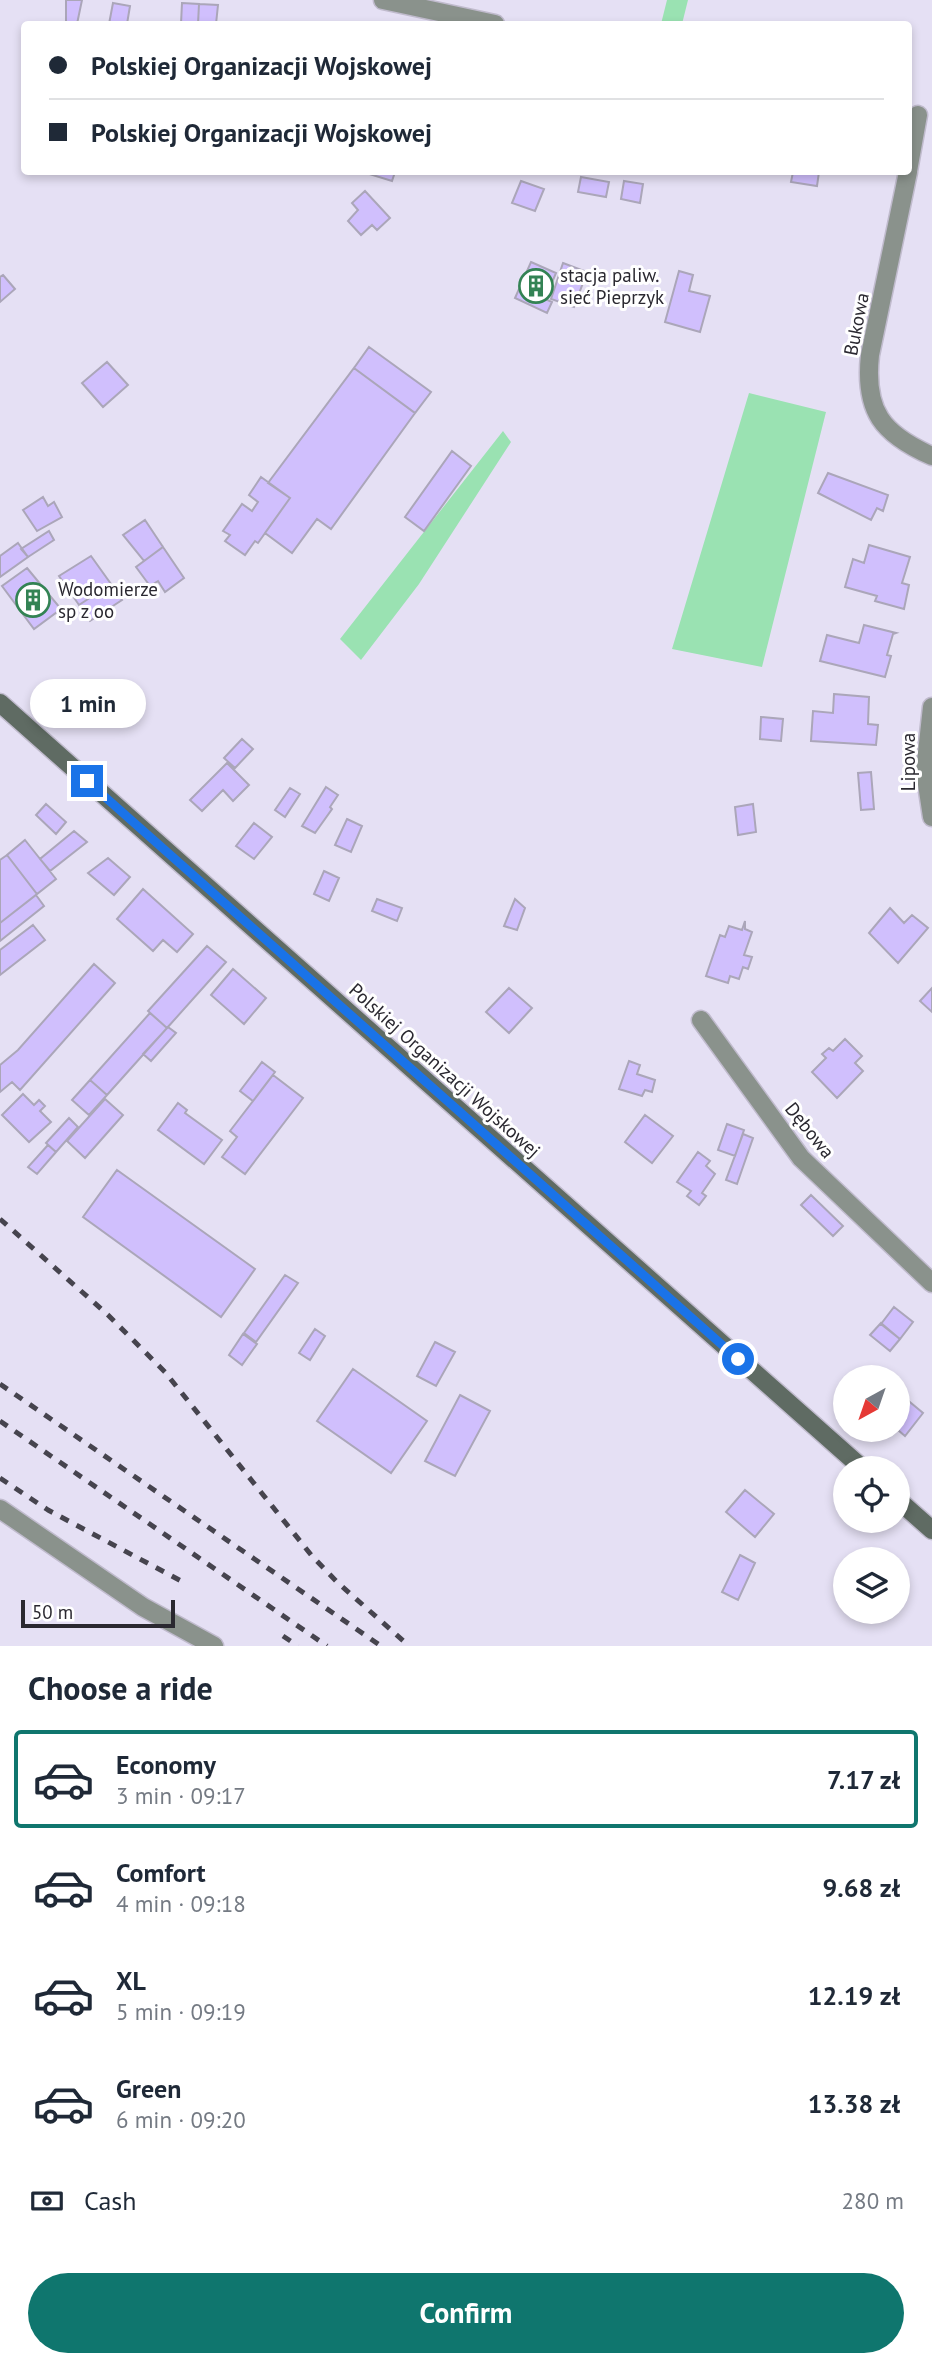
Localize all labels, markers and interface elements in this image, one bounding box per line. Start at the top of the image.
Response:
text: Polskiej Organizacji Wojskowej [91,49,432,82]
text: Polskiej Organizacji Wojskowej [91,116,432,149]
place label: stacja paliw. sieć Pieprzyk [560,263,664,309]
building icon: stacja paliw. sieć Pieprzyk [517,267,555,305]
street label: Bukowa [838,291,874,357]
place label: Wodomierze sp z oo [58,577,158,623]
building icon: Wodomierze sp z oo [14,581,52,619]
callout: 1 min [29,680,145,728]
text: 1 min [60,689,116,718]
street label: Lipowa [896,733,920,791]
route end [71,765,103,797]
street label: Polskiej Organizacji Wojskowej [344,978,546,1162]
street label: Dębowa [780,1097,840,1163]
route start [722,1343,754,1375]
north arrow [833,1365,910,1442]
map controls [833,1365,910,1624]
button: locate [833,1456,910,1533]
button: layers [833,1547,910,1624]
scale bar [21,1597,175,1629]
text: 50 m [32,1600,73,1624]
text: Choose a ride [28,1667,213,1709]
icon: car [32,1748,95,1811]
text: Economy [116,1748,216,1781]
text: 7.17 zł [827,1763,900,1796]
text: 3 min · 09:17 [116,1781,246,1810]
icon: car [32,1856,95,1919]
text: Comfort [116,1856,206,1889]
text: 9.68 zł [823,1871,900,1904]
text: 4 min · 09:18 [116,1889,246,1918]
icon: car [32,1964,95,2027]
text: XL [116,1964,146,1997]
text: 12.19 zł [808,1979,900,2012]
text: 5 min · 09:19 [116,1997,246,2026]
icon: car [32,2072,95,2135]
text: Green [116,2072,181,2105]
text: 13.38 zł [808,2087,900,2120]
text: 6 min · 09:20 [116,2105,246,2134]
icon: cash [28,2182,66,2220]
text: Cash [84,2184,136,2217]
text: 280 m [842,2186,904,2215]
button: Confirm [28,2273,904,2353]

